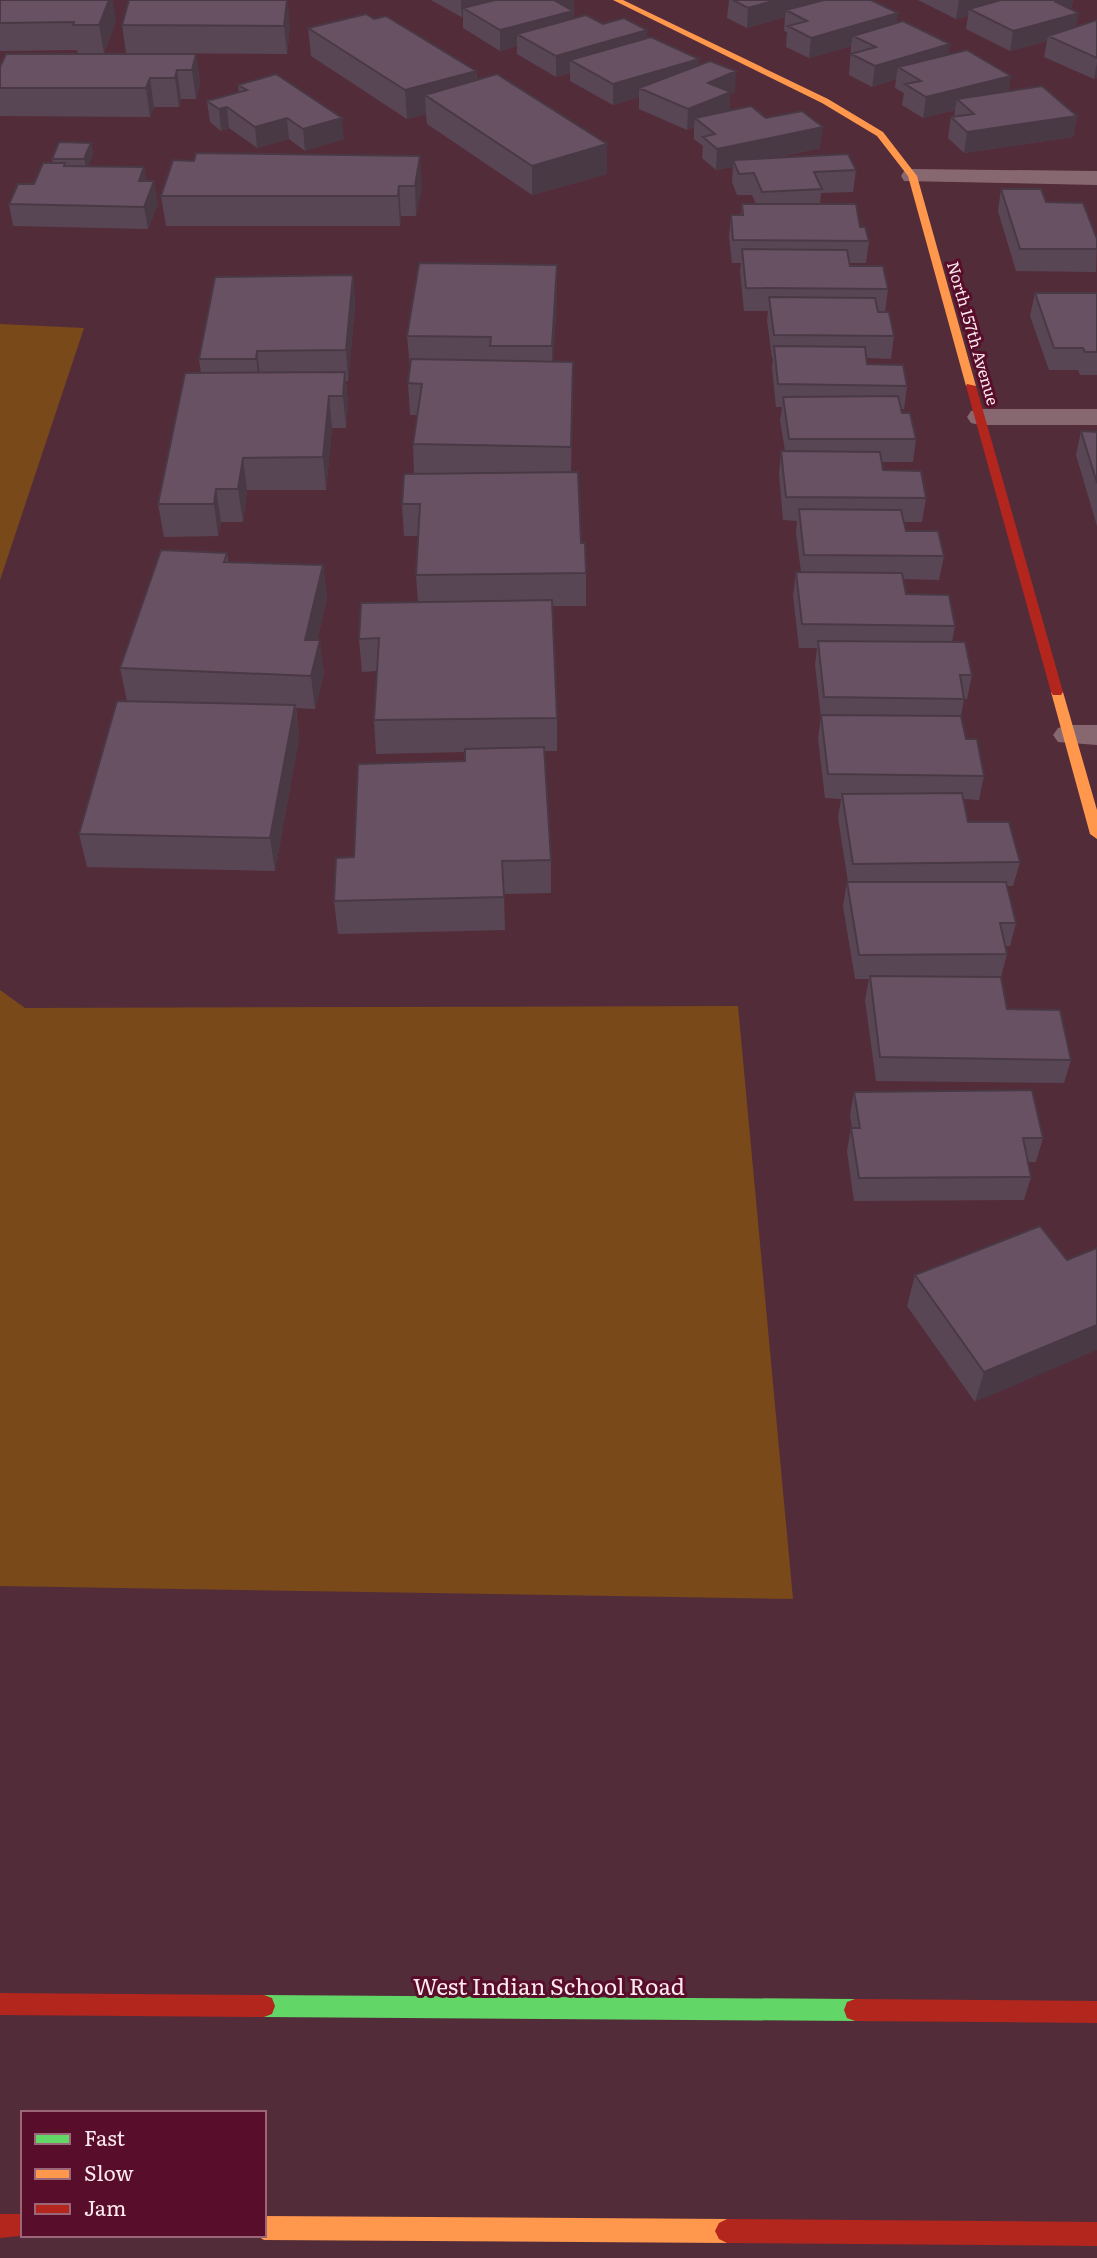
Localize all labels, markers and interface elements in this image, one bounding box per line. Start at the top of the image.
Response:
street label: North 157th Avenue [942,258,1006,408]
street label: West Indian School Road [413,1968,685,2002]
legend [21,2111,266,2237]
text: Fast [84,2121,125,2152]
text: Slow [84,2156,134,2187]
text: Jam [84,2191,126,2222]

